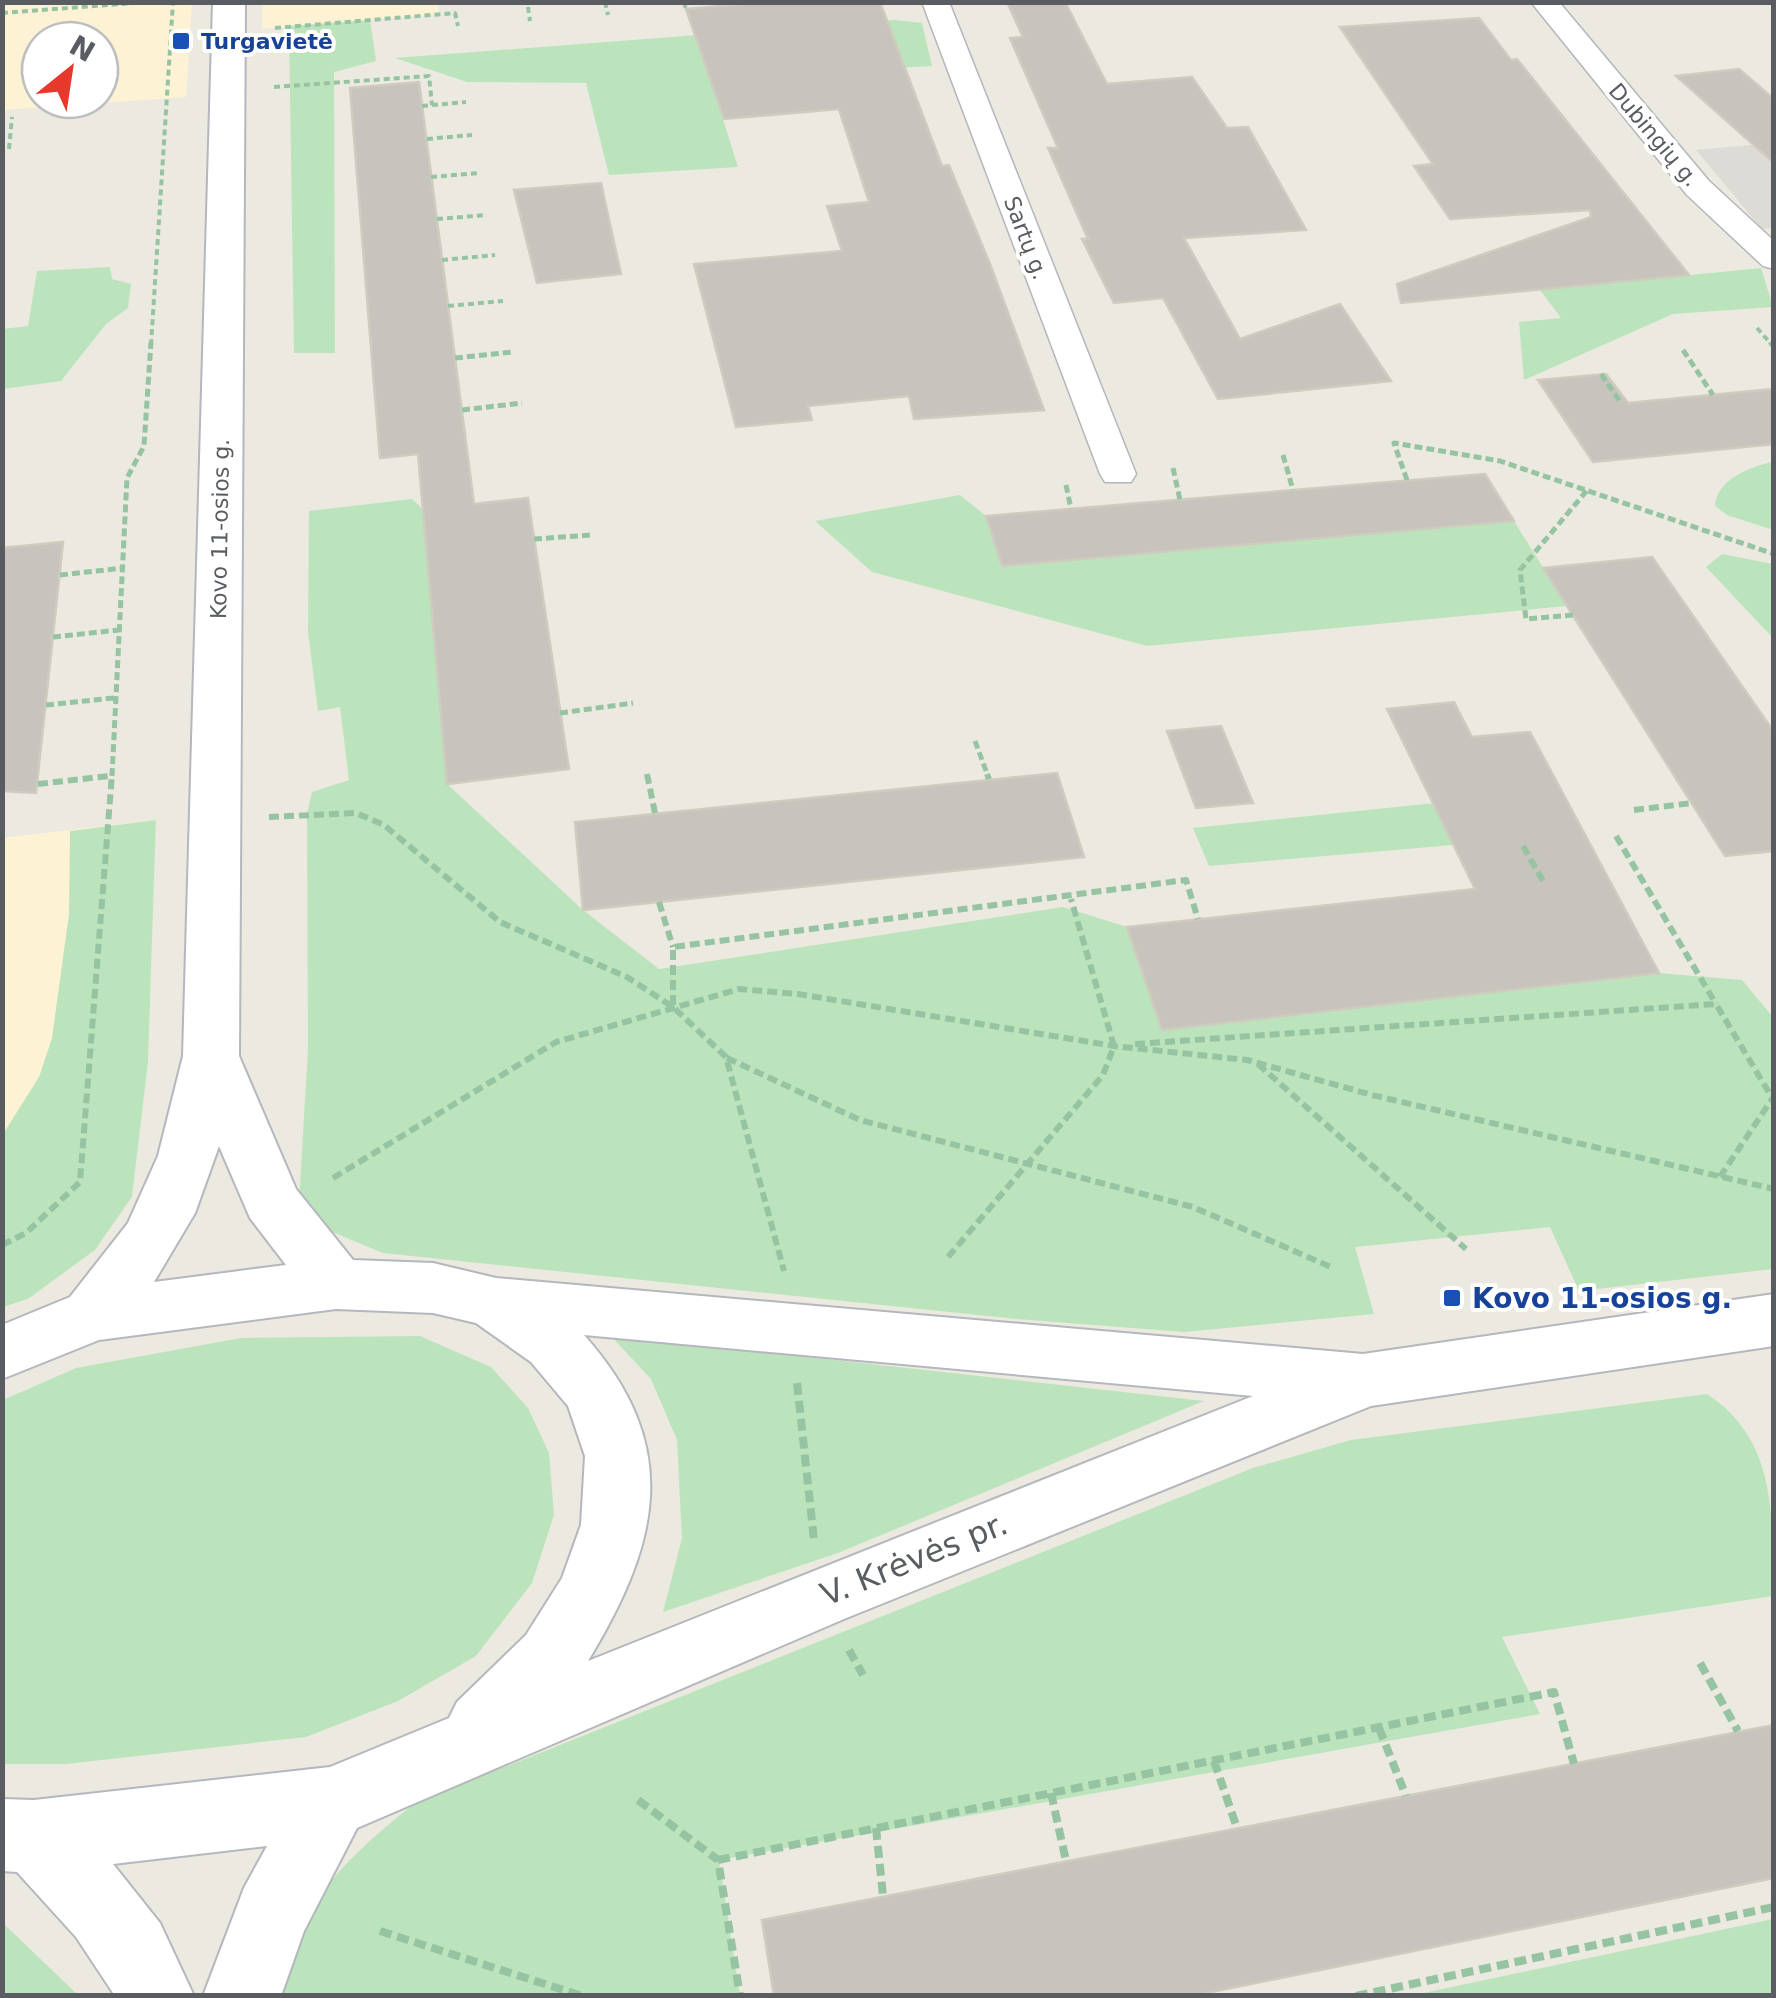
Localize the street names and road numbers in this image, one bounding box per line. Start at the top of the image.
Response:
street label: Dubingių g. [1604,78,1704,192]
street label: Sartų g. [999,193,1053,283]
street label: Kovo 11-osios g. [206,439,234,619]
street label: V. Krėvės pr. [815,1504,1013,1614]

